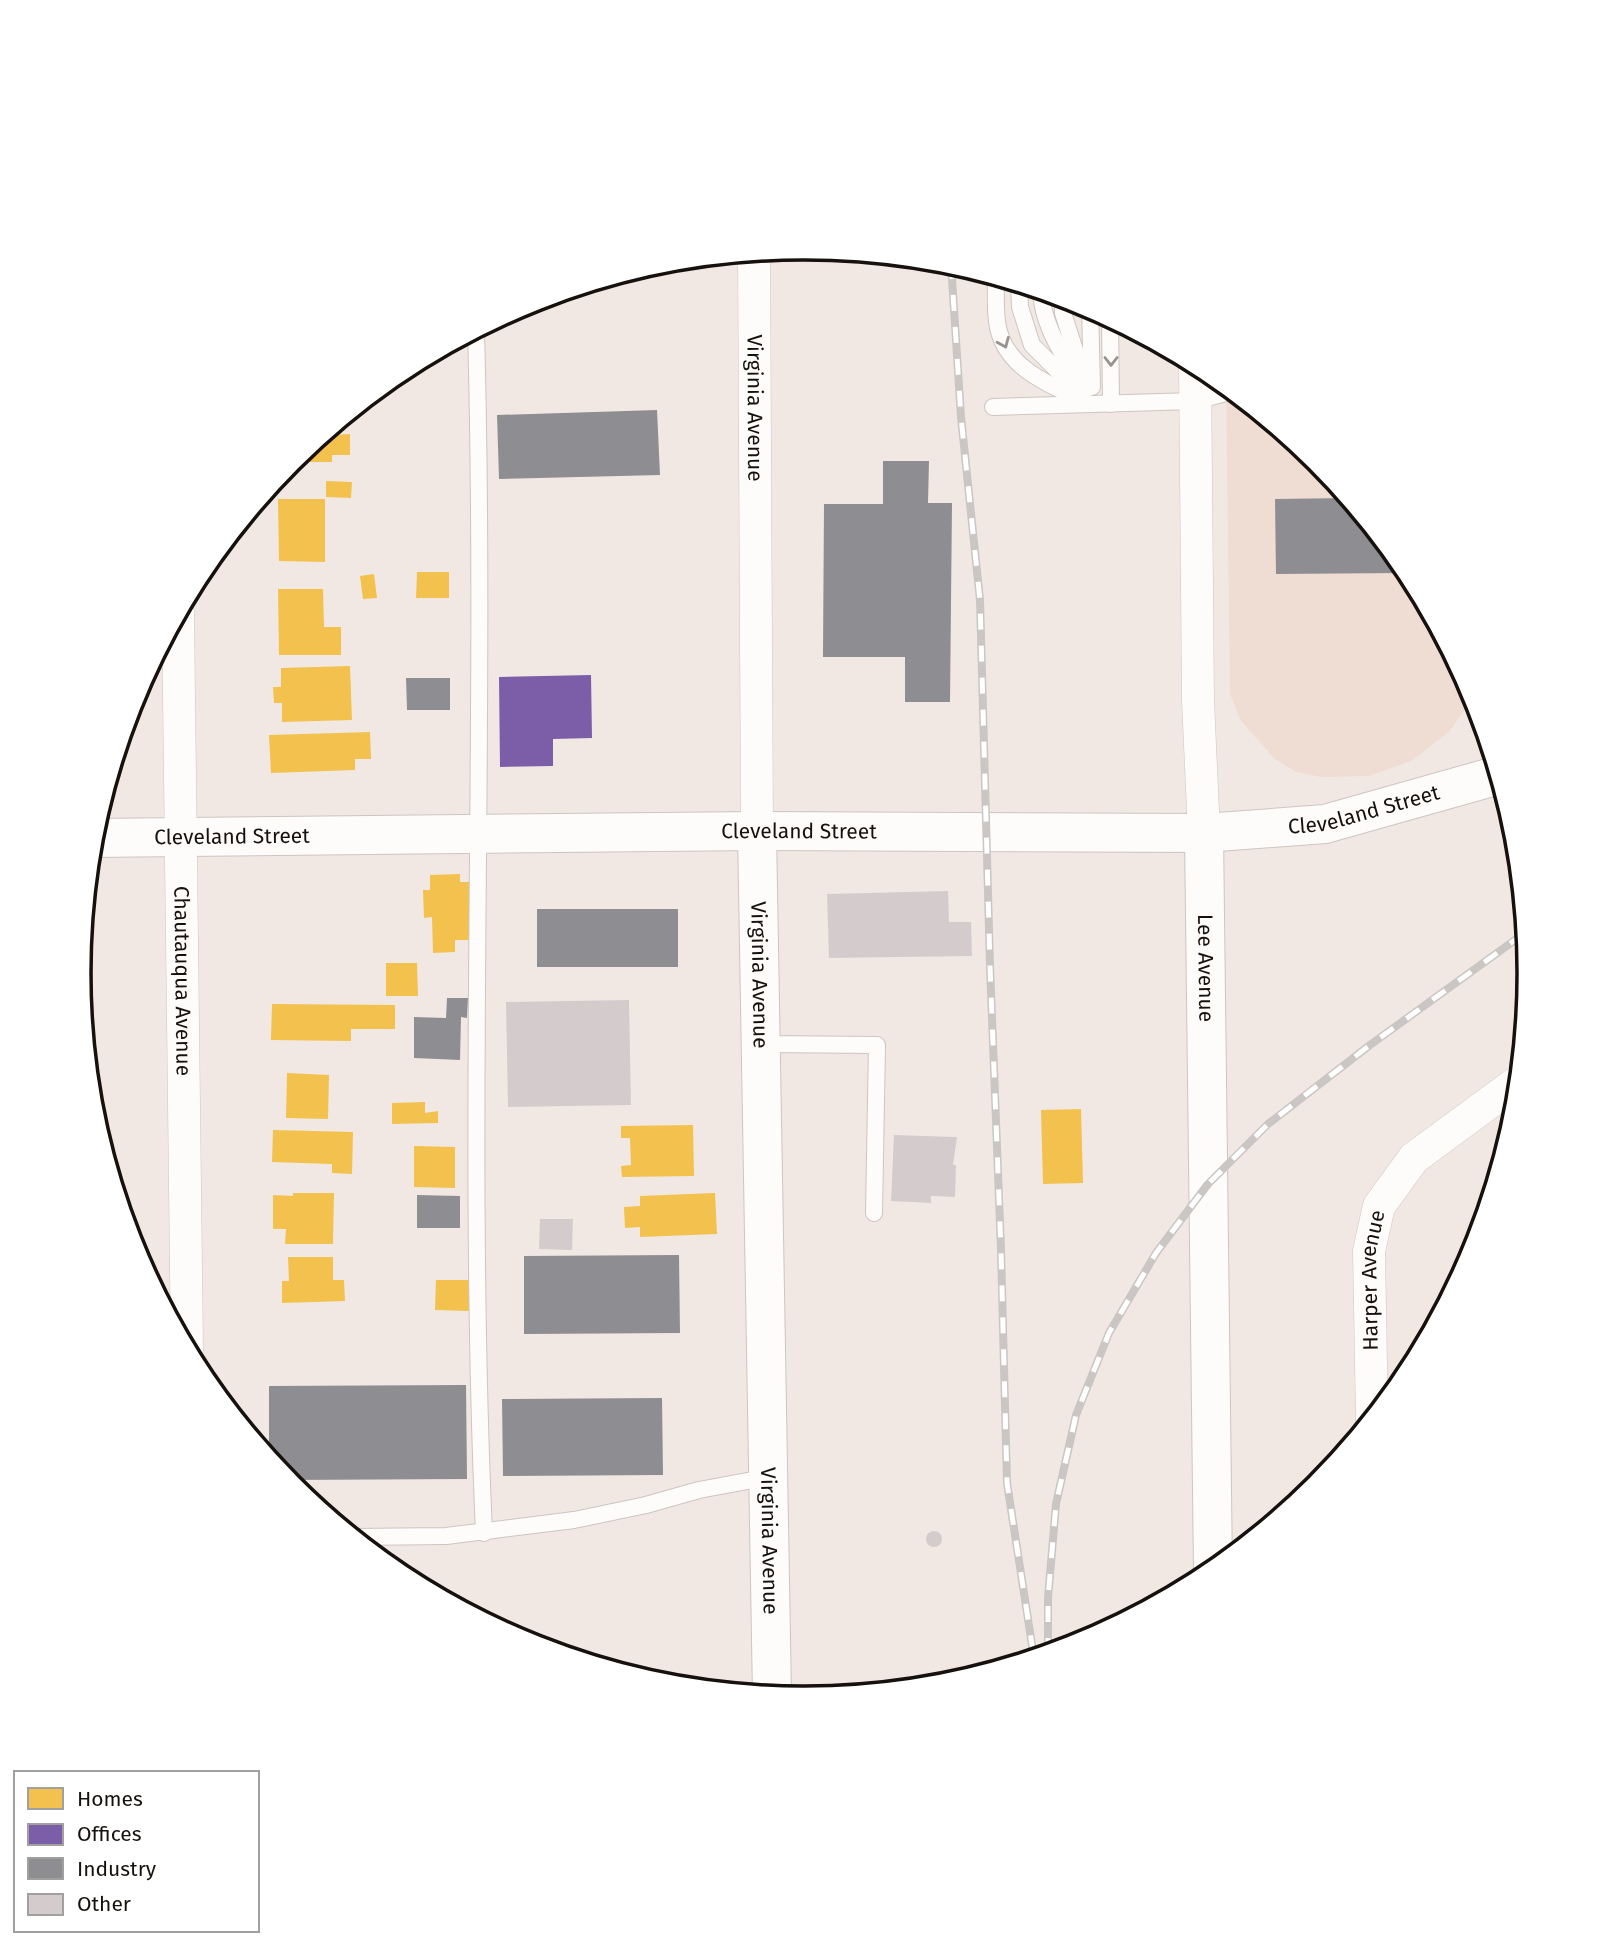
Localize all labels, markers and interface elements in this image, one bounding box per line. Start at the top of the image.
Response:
street label: Virginia Avenue [741,334,768,482]
one-way arrow [996,336,1010,348]
one-way arrow [1103,356,1119,366]
street label: Cleveland Street [1287,779,1443,840]
street label: Cleveland Street [721,818,877,845]
street label: Cleveland Street [154,823,310,850]
street label: Chautauqua Avenue [168,886,197,1076]
street label: Virginia Avenue [745,901,774,1049]
street label: Lee Avenue [1192,914,1219,1022]
street label: Harper Avenue [1356,1208,1391,1351]
street label: Virginia Avenue [755,1467,784,1615]
legend [14,1771,259,1932]
text: Homes [77,1786,143,1812]
text: Offices [77,1821,142,1847]
text: Industry [77,1856,157,1882]
text: Other [77,1891,131,1917]

